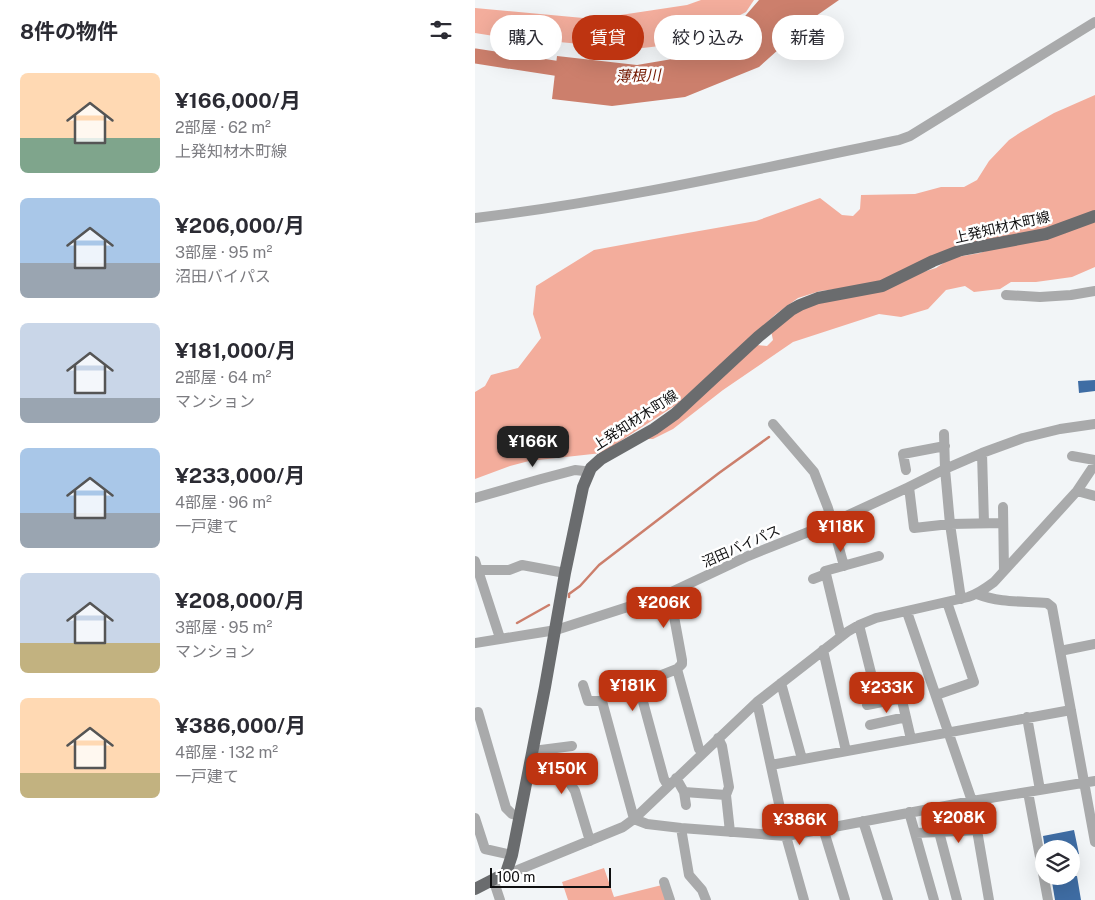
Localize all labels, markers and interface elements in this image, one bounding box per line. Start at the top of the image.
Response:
chip: 購入 [490,15,562,60]
chip: 賃貸 [572,15,644,60]
chip: 絞り込み [654,15,762,60]
chip: 新着 [772,15,844,60]
icon: filters [427,16,455,44]
text: 8件の物件 [20,19,118,44]
water label: 薄根川 [615,66,663,85]
text: ¥166,000/月 [175,88,301,113]
icon: home [60,93,120,153]
text: 2部屋 · 62 m² [175,118,271,137]
text: 上発知材木町線 [175,142,287,161]
street label: 上発知材木町線 [952,208,1052,246]
text: ¥206,000/月 [175,213,305,238]
icon: home [60,218,120,278]
text: 3部屋 · 95 m² [175,243,272,262]
text: 沼田バイパス [175,267,271,286]
text: ¥181,000/月 [175,338,296,363]
icon: home [60,343,120,403]
text: 2部屋 · 64 m² [175,368,271,387]
street label: 上発知材木町線 [590,387,680,453]
text: マンション [175,392,255,411]
pin: ¥166K [498,426,568,468]
text: ¥166K [508,432,558,451]
text: ¥233,000/月 [175,463,305,488]
icon: home [60,468,120,528]
text: 4部屋 · 96 m² [175,493,272,512]
pin: ¥118K [806,510,876,553]
text: 一戸建て [175,517,239,536]
text: ¥118K [818,517,864,536]
street label: 沼田バイパス [699,522,783,570]
pin: ¥206K [629,586,699,629]
text: ¥208,000/月 [175,588,305,613]
icon: home [60,593,120,653]
text: ¥206K [637,593,691,612]
text: 3部屋 · 95 m² [175,618,272,637]
text: マンション [175,642,255,661]
pin: ¥181K [598,670,668,712]
pin: ¥233K [852,672,922,714]
text: ¥181K [610,676,656,695]
text: ¥233K [860,678,914,697]
text: ¥386,000/月 [175,713,306,738]
icon: home [60,718,120,778]
text: 4部屋 · 132 m² [175,743,278,762]
pin: ¥150K [527,752,597,795]
text: ¥150K [537,759,587,778]
text: 一戸建て [175,767,239,786]
pin: ¥208K [924,802,994,844]
pin: ¥386K [765,804,835,846]
text: ¥208K [932,808,986,827]
text: ¥386K [773,810,827,829]
map controls [1035,840,1080,885]
button: layers [1035,840,1080,885]
scale bar [490,865,611,888]
text: 100 m [497,869,535,885]

